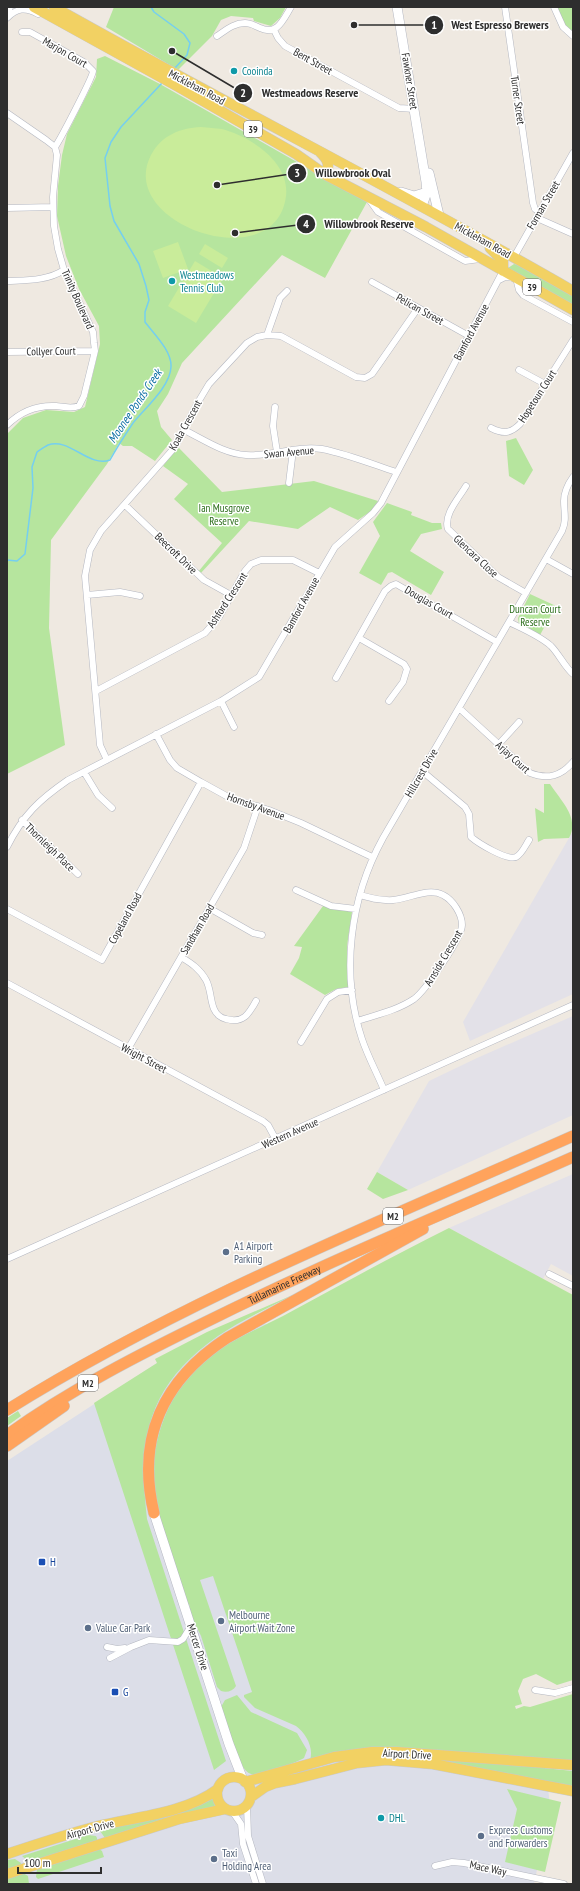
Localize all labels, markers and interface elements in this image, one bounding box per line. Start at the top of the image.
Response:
callout: West Espresso Brewers [424,13,557,37]
text: 1 [431,17,437,32]
text: West Espresso Brewers [450,17,549,32]
street label: Marjon Court [40,34,90,70]
street label: Bent Street [291,45,335,77]
street label: Fawkner Street [399,52,421,110]
place label: Cooinda [242,64,273,78]
street label: Mickleham Road [166,66,228,108]
marker: Cooinda [229,66,239,76]
street label: Turner Street [508,75,528,125]
callout: Westmeadows Reserve [233,81,366,105]
text: 2 [240,85,246,100]
text: Westmeadows Reserve [261,85,358,100]
road number: 39 [244,121,262,137]
callout: Willowbrook Oval [287,161,398,185]
text: 3 [294,165,300,180]
text: Willowbrook Oval [314,165,391,180]
street label: Forman Street [523,178,563,232]
callout: Willowbrook Reserve [296,212,422,236]
text: 4 [303,216,309,231]
text: Willowbrook Reserve [323,216,414,231]
street label: Mickleham Road [452,219,514,261]
street label: Trinity Boulevard [59,267,97,331]
place label: Westmeadows Tennis Club [180,268,234,295]
marker: Westmeadows Tennis Club [167,276,177,286]
road number: 39 [523,279,541,295]
street label: Pelican Street [394,290,446,328]
street label: Bamford Avenue [450,301,492,363]
street label: Collyer Court [26,344,76,358]
water label: Moonee Ponds Creek [104,365,166,446]
street label: Hopetoun Court [515,367,559,425]
street label: Koala Crescent [165,397,205,453]
street label: Swan Avenue [263,443,315,461]
park label: Ian Musgrove Reserve [199,501,250,528]
street label: Beecroft Drive [152,529,201,577]
street label: Glencara Close [451,532,502,581]
street label: Ashford Crescent [204,569,250,631]
street label: Bamford Avenue [280,574,322,635]
street label: Douglas Court [402,583,456,621]
park label: Duncan Court Reserve [509,602,561,629]
street label: Arjay Court [493,738,533,776]
street label: Hillcrest Drive [401,746,441,800]
street label: Hornsby Avenue [225,789,287,823]
street label: Thornleigh Place [22,820,78,875]
street label: Copeland Road [105,890,145,946]
street label: Sandham Road [177,901,217,957]
street label: Arnside Crescent [421,927,465,989]
street label: Wright Street [119,1040,169,1076]
street label: Western Avenue [260,1114,321,1152]
road number: M2 [383,1208,403,1224]
place label: A1 Airport Parking [234,1239,273,1266]
marker: A1 Airport Parking [221,1247,231,1257]
street label: Tullamarine Freeway [246,1261,324,1307]
road number: M2 [78,1375,98,1391]
place label: H [50,1555,56,1569]
marker: H [37,1557,47,1567]
place label: Melbourne Airport Wait Zone [229,1608,296,1635]
marker: Melbourne Airport Wait Zone [216,1616,226,1626]
place label: Value Car Park [95,1621,151,1635]
street label: Mercer Drive [184,1622,212,1673]
marker: Value Car Park [83,1623,93,1633]
place label: G [123,1685,128,1699]
marker: G [110,1687,120,1697]
street label: Airport Drive [382,1746,432,1762]
place label: DHL [389,1811,406,1825]
marker: DHL [376,1813,386,1823]
street label: Airport Drive [65,1816,116,1842]
place label: Express Customs and Forwarders [489,1823,553,1850]
marker: Express Customs and Forwarders [476,1831,486,1841]
place label: Taxi Holding Area [222,1846,271,1873]
scale bar [18,1849,101,1875]
marker: Taxi Holding Area [209,1854,219,1864]
text: 100 m [24,1855,51,1870]
street label: Mace Way [468,1857,509,1879]

